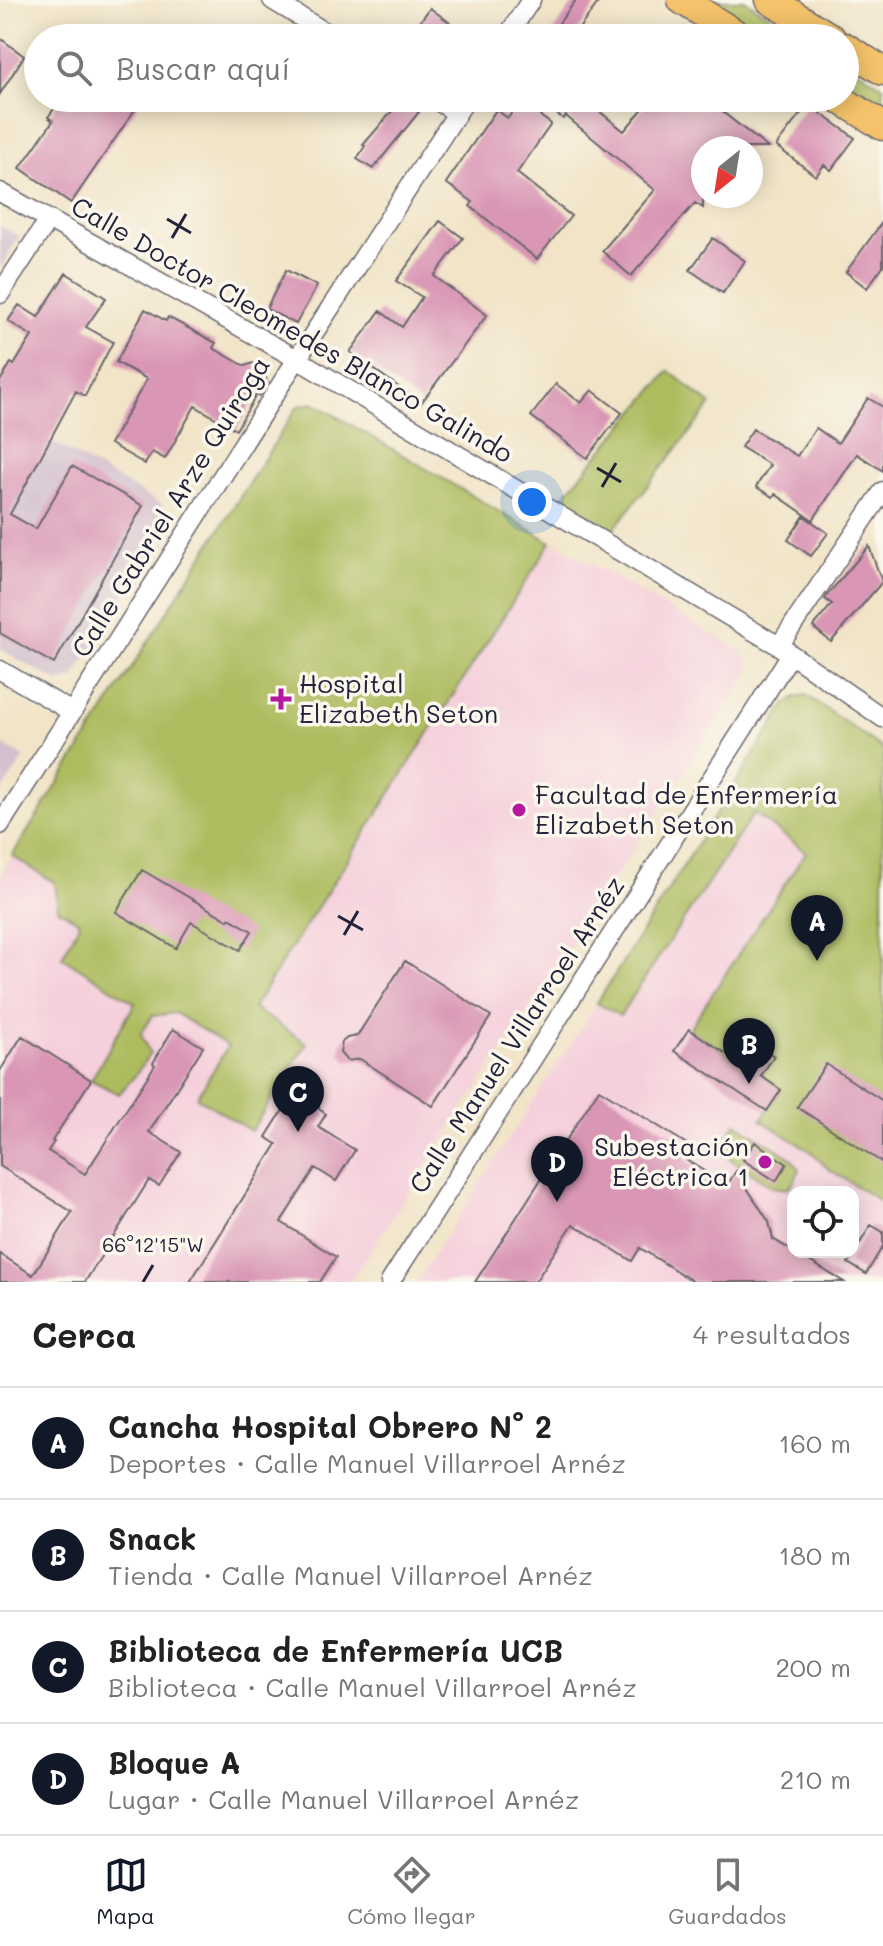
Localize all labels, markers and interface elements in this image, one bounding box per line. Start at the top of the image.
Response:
search box [24,24,859,112]
icon: search [52,46,96,90]
text: Buscar aquí [116,48,290,88]
north arrow [691,136,763,208]
street label: Calle Doctor Cleomedes Blanco Galindo [66,188,519,470]
street label: Calle Gabriel Arze Quiroga [63,350,277,663]
your location [512,482,552,522]
place label: Hospital Elizabeth Seton [299,666,498,730]
marker: Hospital Elizabeth Seton [270,688,292,710]
place label: Facultad de Enfermería Elizabeth Seton [535,777,838,841]
marker: Facultad de Enfermería Elizabeth Seton [510,801,528,819]
street label: Calle Manuel Villarroel Arnéz [401,870,631,1199]
pin: A [791,895,843,961]
pin: B [723,1018,775,1084]
pin: C [272,1066,324,1132]
place label: Subestación Eléctrica 1 [594,1129,749,1193]
pin: D [531,1136,583,1202]
marker: Subestación Eléctrica 1 [756,1153,774,1171]
map controls [787,1186,859,1258]
button: locate [787,1186,859,1258]
text: 66°12'15"W [102,1231,204,1257]
text: Cerca [32,1312,136,1357]
text: 4 resultados [693,1317,851,1351]
text: Cancha Hospital Obrero N° 2 [108,1406,552,1446]
text: A [49,1426,67,1460]
text: 160 m [779,1426,851,1460]
text: Deportes · Calle Manuel Villarroel Arnéz [108,1446,626,1480]
text: Snack [108,1518,197,1558]
text: B [49,1538,67,1572]
text: 180 m [779,1538,851,1572]
text: Tienda · Calle Manuel Villarroel Arnéz [108,1558,593,1592]
text: Biblioteca de Enfermería UCB [108,1630,563,1670]
text: C [48,1650,68,1684]
text: 200 m [775,1650,851,1684]
text: Biblioteca · Calle Manuel Villarroel Arnéz [108,1670,637,1704]
text: Bloque A [108,1742,241,1782]
text: D [49,1762,67,1796]
text: 210 m [780,1762,851,1796]
text: Lugar · Calle Manuel Villarroel Arnéz [108,1782,579,1816]
tab: Mapa [96,1853,155,1930]
tab: Cómo llegar [347,1853,476,1930]
tab: Guardados [668,1853,787,1930]

